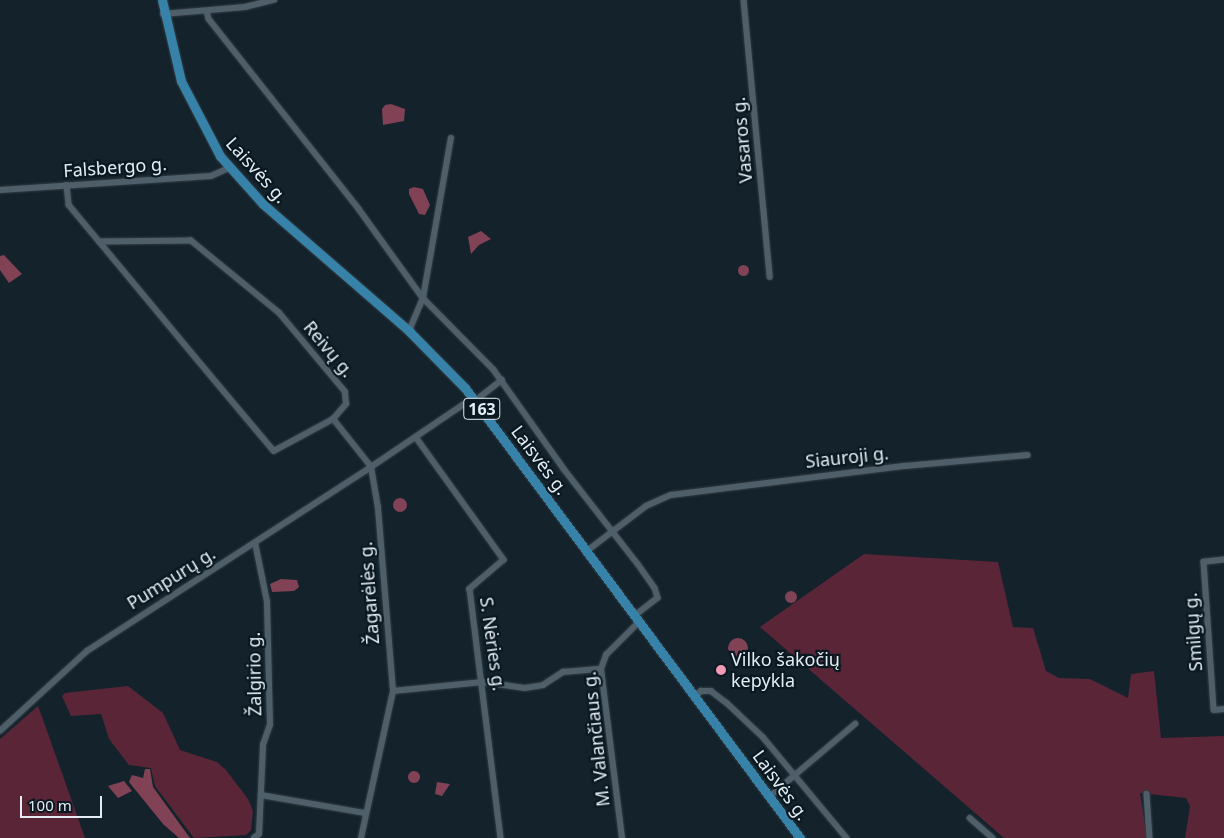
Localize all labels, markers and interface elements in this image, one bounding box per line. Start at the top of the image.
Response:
street label: Vasaros g. [727,96,757,184]
street label: Laisvės g. [222,133,292,207]
street label: Falsbergo g. [63,153,167,181]
street label: Reivų g. [299,316,359,382]
road number: 163 [463,396,501,422]
street label: Laisvės g. [507,421,573,499]
street label: Siauroji g. [804,442,890,472]
street label: Žagarėlės g. [355,541,383,645]
street label: Pumpurų g. [123,542,219,614]
street label: Smilgų g. [1179,592,1207,672]
street label: S. Nėries g. [476,596,510,692]
street label: Žalgirio g. [242,632,266,716]
place label: Vilko šakočių kepykla [731,649,840,692]
marker: Vilko šakočių kepykla [715,664,727,676]
street label: M. Valančiaus g. [578,670,614,808]
street label: Laisvės g. [748,746,814,824]
scale bar [22,786,105,818]
text: 100 m [28,795,72,815]

